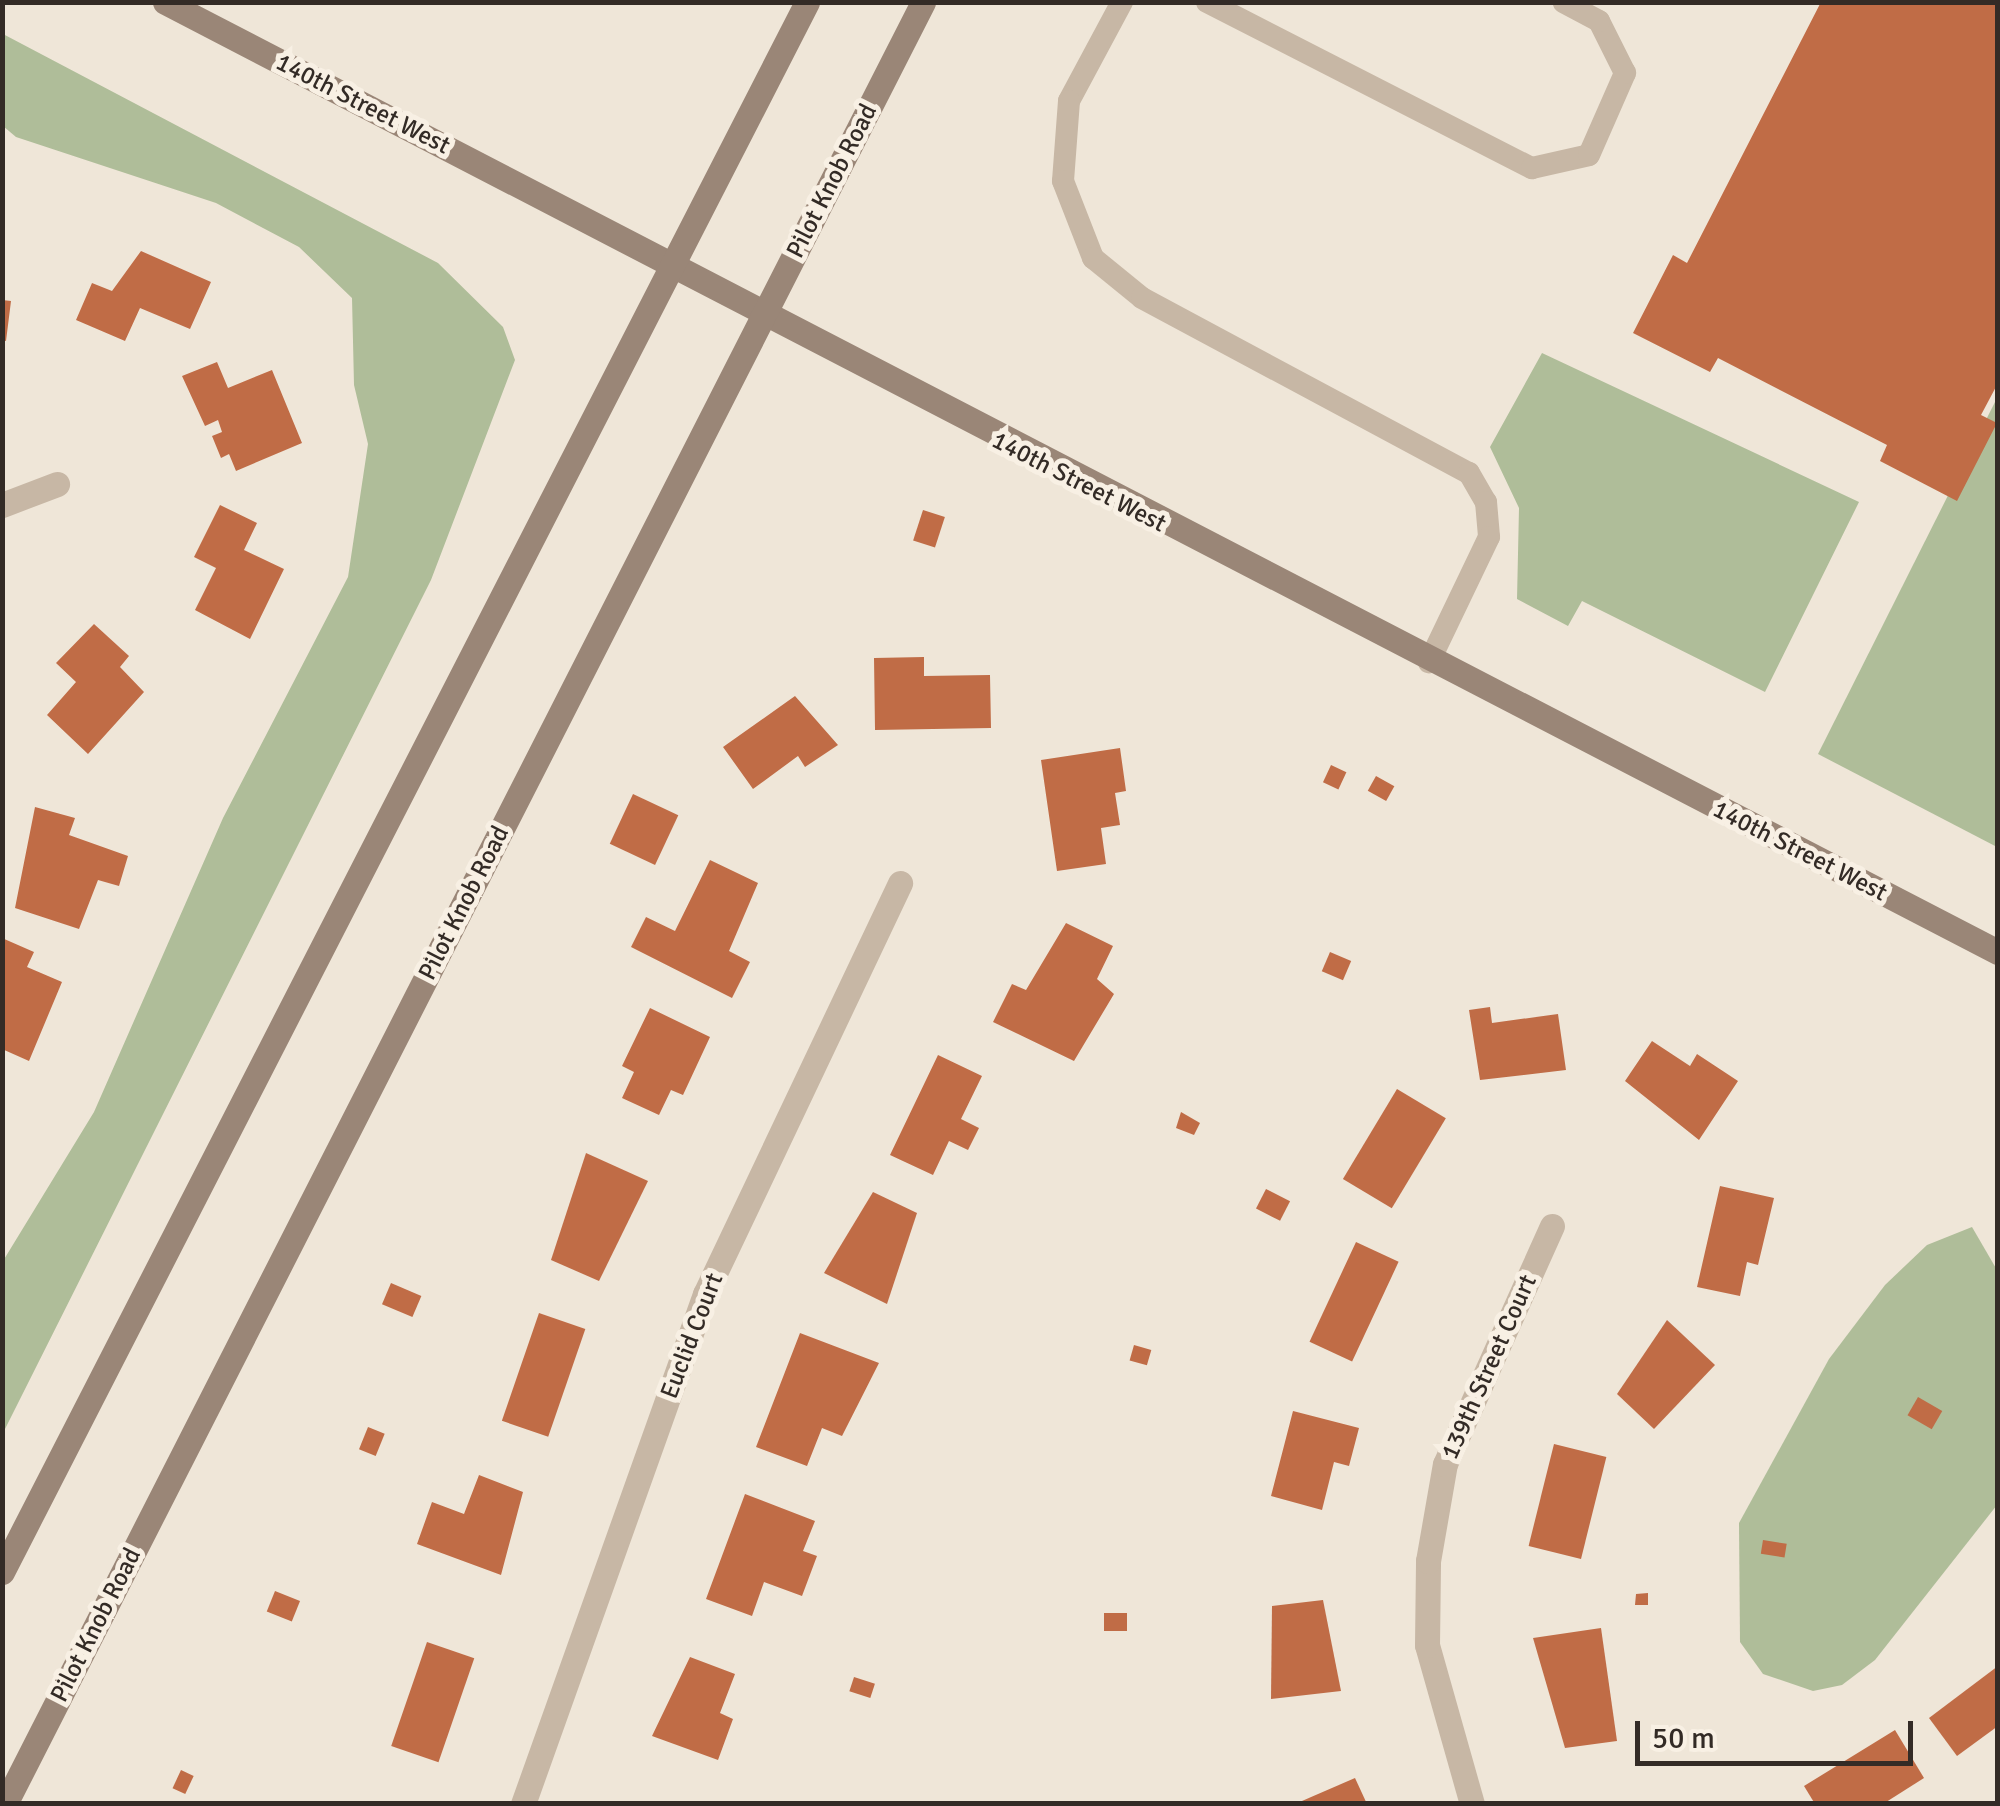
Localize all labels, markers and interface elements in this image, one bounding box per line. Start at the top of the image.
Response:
street label: 140th Street West [271,47,455,161]
street label: Pilot Knob Road [780,99,884,263]
street label: 140th Street West [987,425,1171,539]
street label: 140th Street West [1708,794,1892,908]
street label: Pilot Knob Road [412,821,516,985]
street label: Euclid Court [654,1269,730,1403]
street label: 139th Street Court [1435,1270,1543,1464]
street label: Pilot Knob Road [44,1543,148,1707]
scale bar [1640,1701,1918,1763]
text: 50 m [1652,1720,1715,1757]

